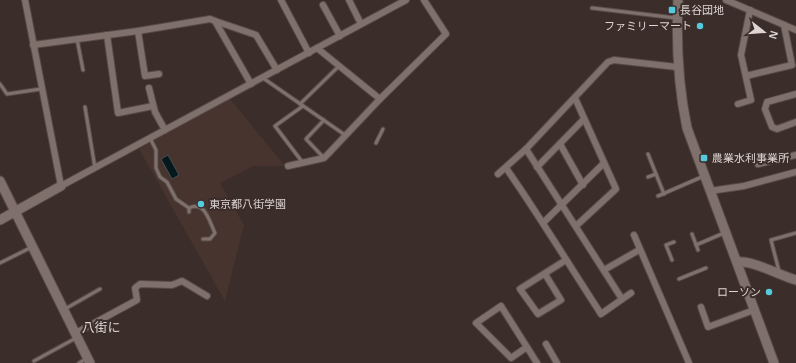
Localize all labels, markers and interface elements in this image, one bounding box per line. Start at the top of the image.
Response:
place label: 長谷団地 [680,4,724,16]
marker: 長谷団地 [667,5,677,15]
north arrow [744,12,784,52]
place label: ファミリーマート [604,20,692,32]
marker: ファミリーマート [695,21,705,31]
text: N [767,29,780,41]
place label: 農業水利事業所 [712,152,790,164]
marker: 農業水利事業所 [699,153,709,163]
place label: 東京都八街学園 [209,198,286,210]
marker: 東京都八街学園 [196,199,206,209]
place label: ローソン [717,286,761,298]
marker: ローソン [764,287,774,297]
district label: 八街に [81,320,121,335]

